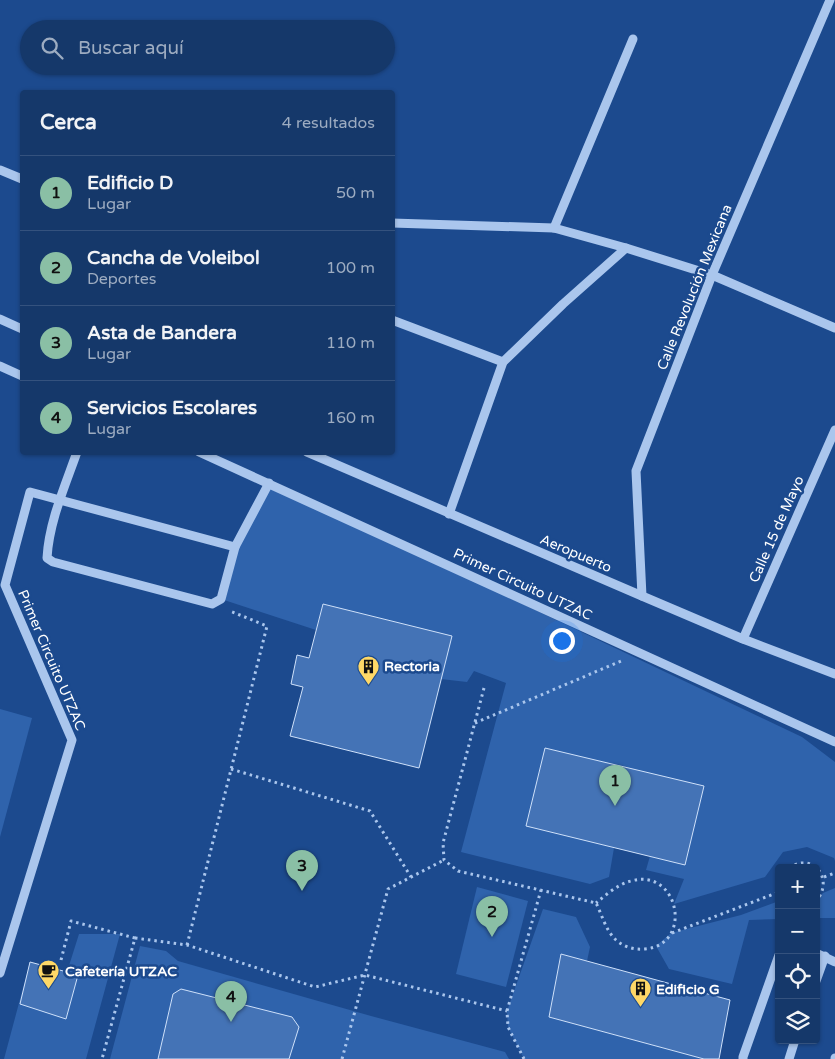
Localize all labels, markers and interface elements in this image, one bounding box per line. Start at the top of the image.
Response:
search box [20,20,395,75]
icon: search [38,34,66,62]
text: Buscar aquí [78,37,184,59]
text: Cerca [40,110,97,135]
text: 4 resultados [282,113,375,133]
text: Edificio D [87,172,173,194]
text: 1 [51,183,61,203]
text: 50 m [336,183,375,203]
text: Lugar [87,194,131,214]
street label: Calle Revolución Mexicana [653,202,736,373]
text: Cancha de Voleibol [87,247,260,269]
text: 2 [51,258,61,278]
text: 100 m [326,258,375,278]
text: Deportes [87,269,156,289]
text: Asta de Bandera [87,322,237,344]
text: 3 [51,333,61,353]
text: 110 m [326,333,375,353]
text: Lugar [87,344,131,364]
text: Servicios Escolares [87,397,257,419]
text: 4 [51,408,61,428]
text: 160 m [326,408,375,428]
text: Lugar [87,419,131,439]
street label: Calle 15 de Mayo [745,473,808,585]
street label: Aeropuerto [537,531,614,576]
street label: Primer Circuito UTZAC [451,545,595,624]
street label: Primer Circuito UTZAC [14,587,89,733]
your location [549,628,575,654]
building icon: Rectoria [356,654,380,685]
place label: Rectoria [384,658,440,675]
pin: 1 [599,765,631,806]
pin: 3 [286,850,318,891]
map controls [775,864,820,1044]
button: + [775,864,820,909]
pin: 2 [476,896,508,937]
button: − [775,909,820,954]
button: locate [775,954,820,999]
cafe icon: Cafetería UTZAC [37,959,61,990]
place label: Cafetería UTZAC [65,963,177,980]
building icon: Edificio G [628,977,652,1008]
pin: 4 [215,981,247,1022]
place label: Edificio G [656,981,720,998]
button: layers [775,999,820,1044]

